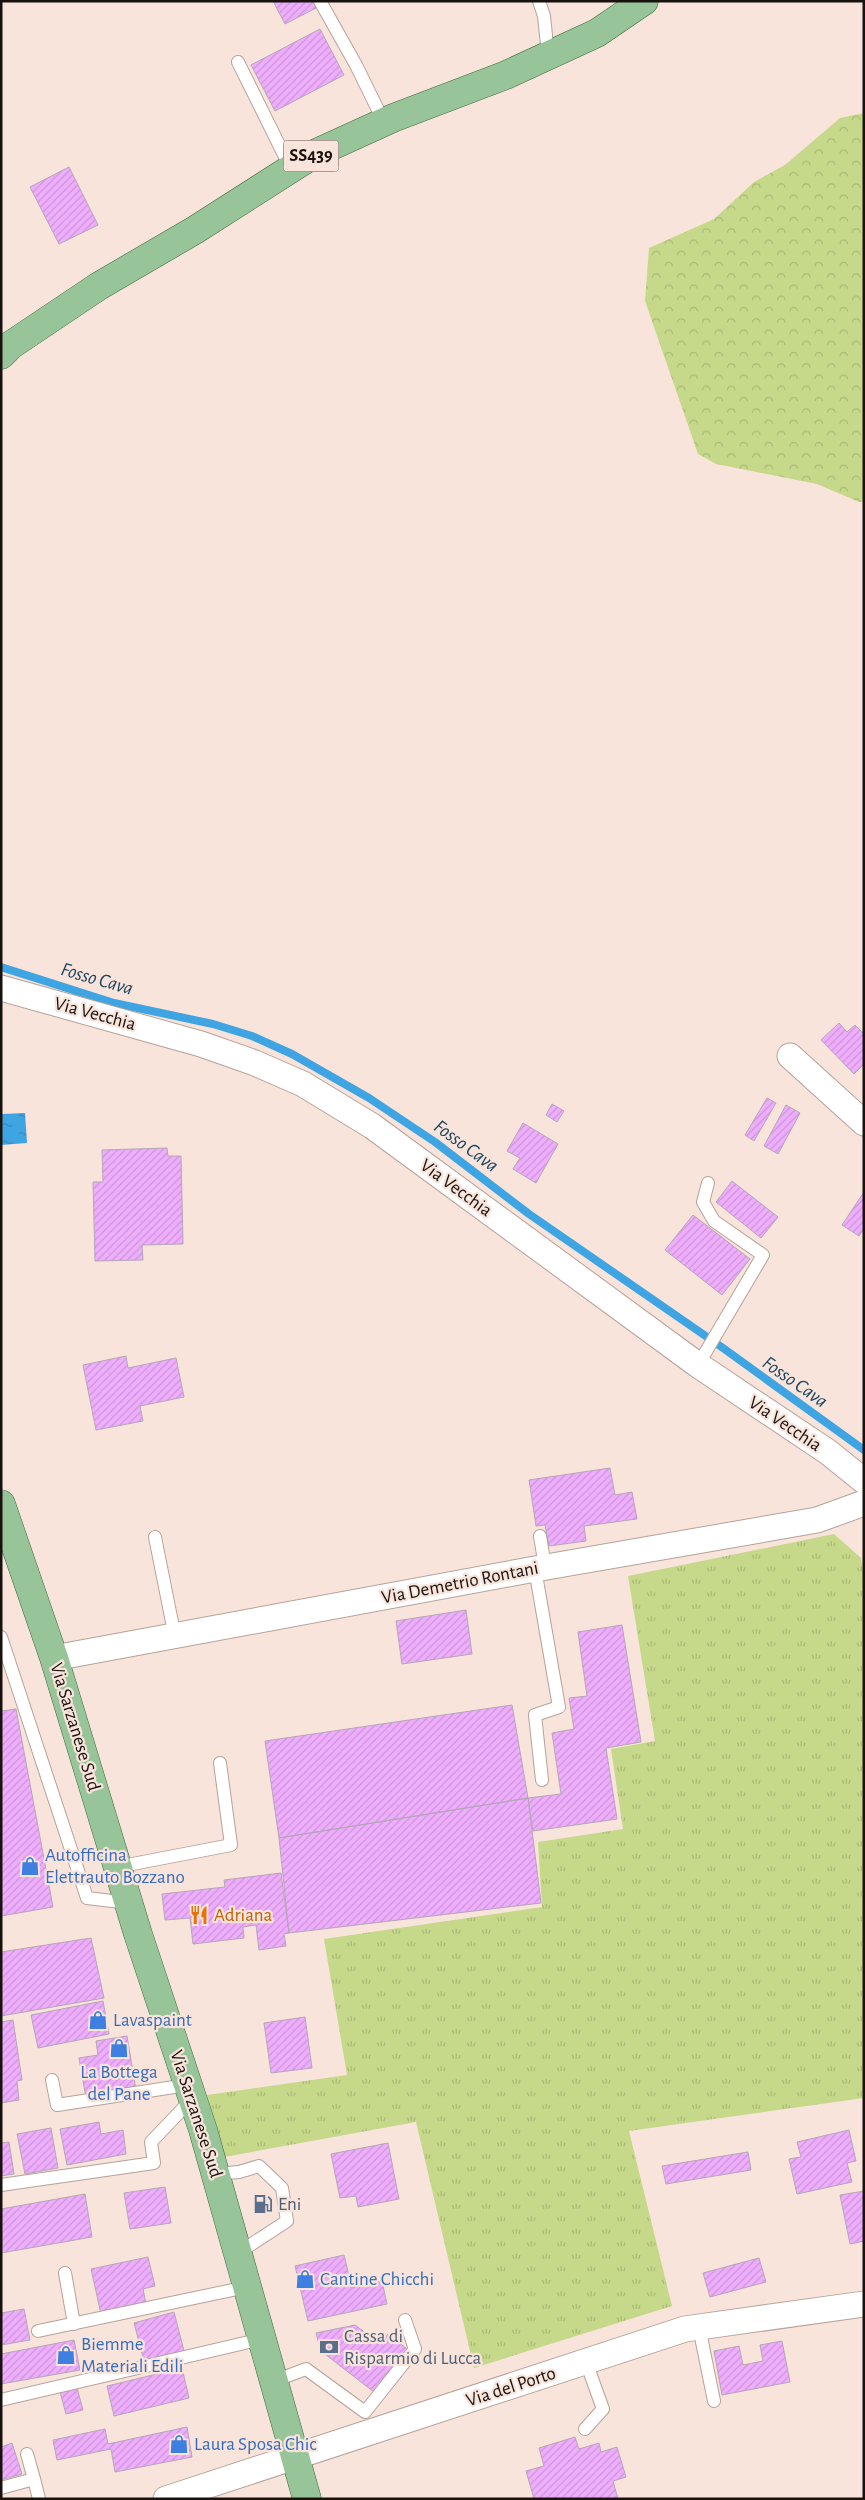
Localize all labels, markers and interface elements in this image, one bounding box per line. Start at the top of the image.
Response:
road number: SS439 [284,140,338,172]
water label: Fosso Cava [59,959,135,999]
street label: Via Vecchia [52,994,138,1034]
water label: Fosso Cava [430,1116,502,1176]
street label: Via Vecchia [417,1156,496,1220]
water label: Fosso Cava [759,1352,831,1412]
street label: Via Vecchia [745,1393,825,1455]
street label: Via Demetrio Rontani [380,1558,540,1608]
street label: Via Sarzanese Sud [46,1661,104,1793]
place label: Autofficina Elettrauto Bozzano [45,1846,185,1887]
shop icon: Autofficina Elettrauto Bozzano [19,1855,41,1877]
restaurant icon: Adriana [188,1904,210,1926]
place label: Adriana [214,1906,273,1925]
shop icon: Lavaspaint [87,2009,109,2031]
place label: Lavaspaint [113,2011,192,2030]
shop icon: La Bottega del Pane [108,2037,130,2059]
street label: Via Sarzanese Sud [166,2048,226,2180]
place label: La Bottega del Pane [80,2063,158,2104]
fuel station icon: Eni [252,2193,274,2215]
place label: Eni [278,2195,301,2214]
shop icon: Cantine Chicchi [294,2268,316,2290]
place label: Cantine Chicchi [320,2270,434,2289]
place label: Cassa di Risparmio di Lucca [344,2327,481,2368]
place label: Biemme Materiali Edili [81,2335,183,2376]
bank icon: Cassa di Risparmio di Lucca [318,2336,340,2358]
shop icon: Biemme Materiali Edili [55,2344,77,2366]
street label: Via del Porto [464,2364,558,2410]
shop icon: Laura Sposa Chic [168,2433,190,2455]
place label: Laura Sposa Chic [194,2435,317,2454]

